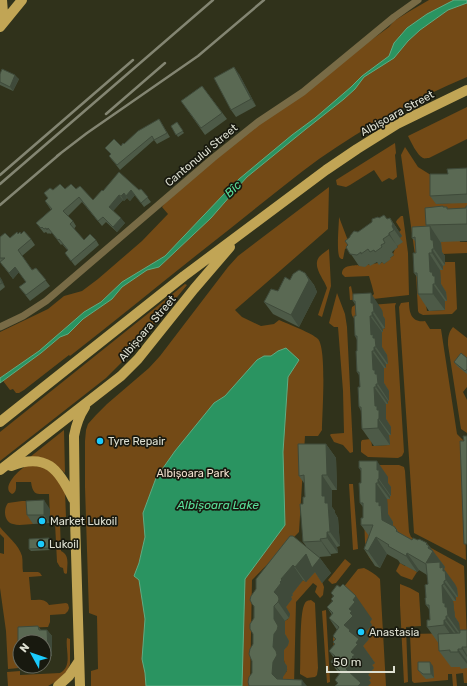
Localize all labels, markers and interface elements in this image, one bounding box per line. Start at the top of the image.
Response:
street label: Albișoara Street [358,88,437,139]
street label: Cantonului Street [163,121,241,189]
water label: Bîc [222,178,244,200]
street label: Albișoara Street [116,292,179,364]
place label: Tyre Repair [108,435,166,448]
marker: Tyre Repair [95,436,105,446]
park label: Albișoara Park [157,467,230,480]
water label: Albișoara Lake [176,498,259,512]
place label: Market Lukoil [50,515,117,528]
marker: Market Lukoil [37,516,47,526]
place label: Lukoil [49,538,79,551]
marker: Lukoil [36,539,46,549]
place label: Anastasia [369,626,419,639]
marker: Anastasia [356,627,366,637]
north arrow [12,634,52,674]
text: N [17,641,32,655]
scale bar [327,648,394,674]
text: 50 m [333,655,361,669]

